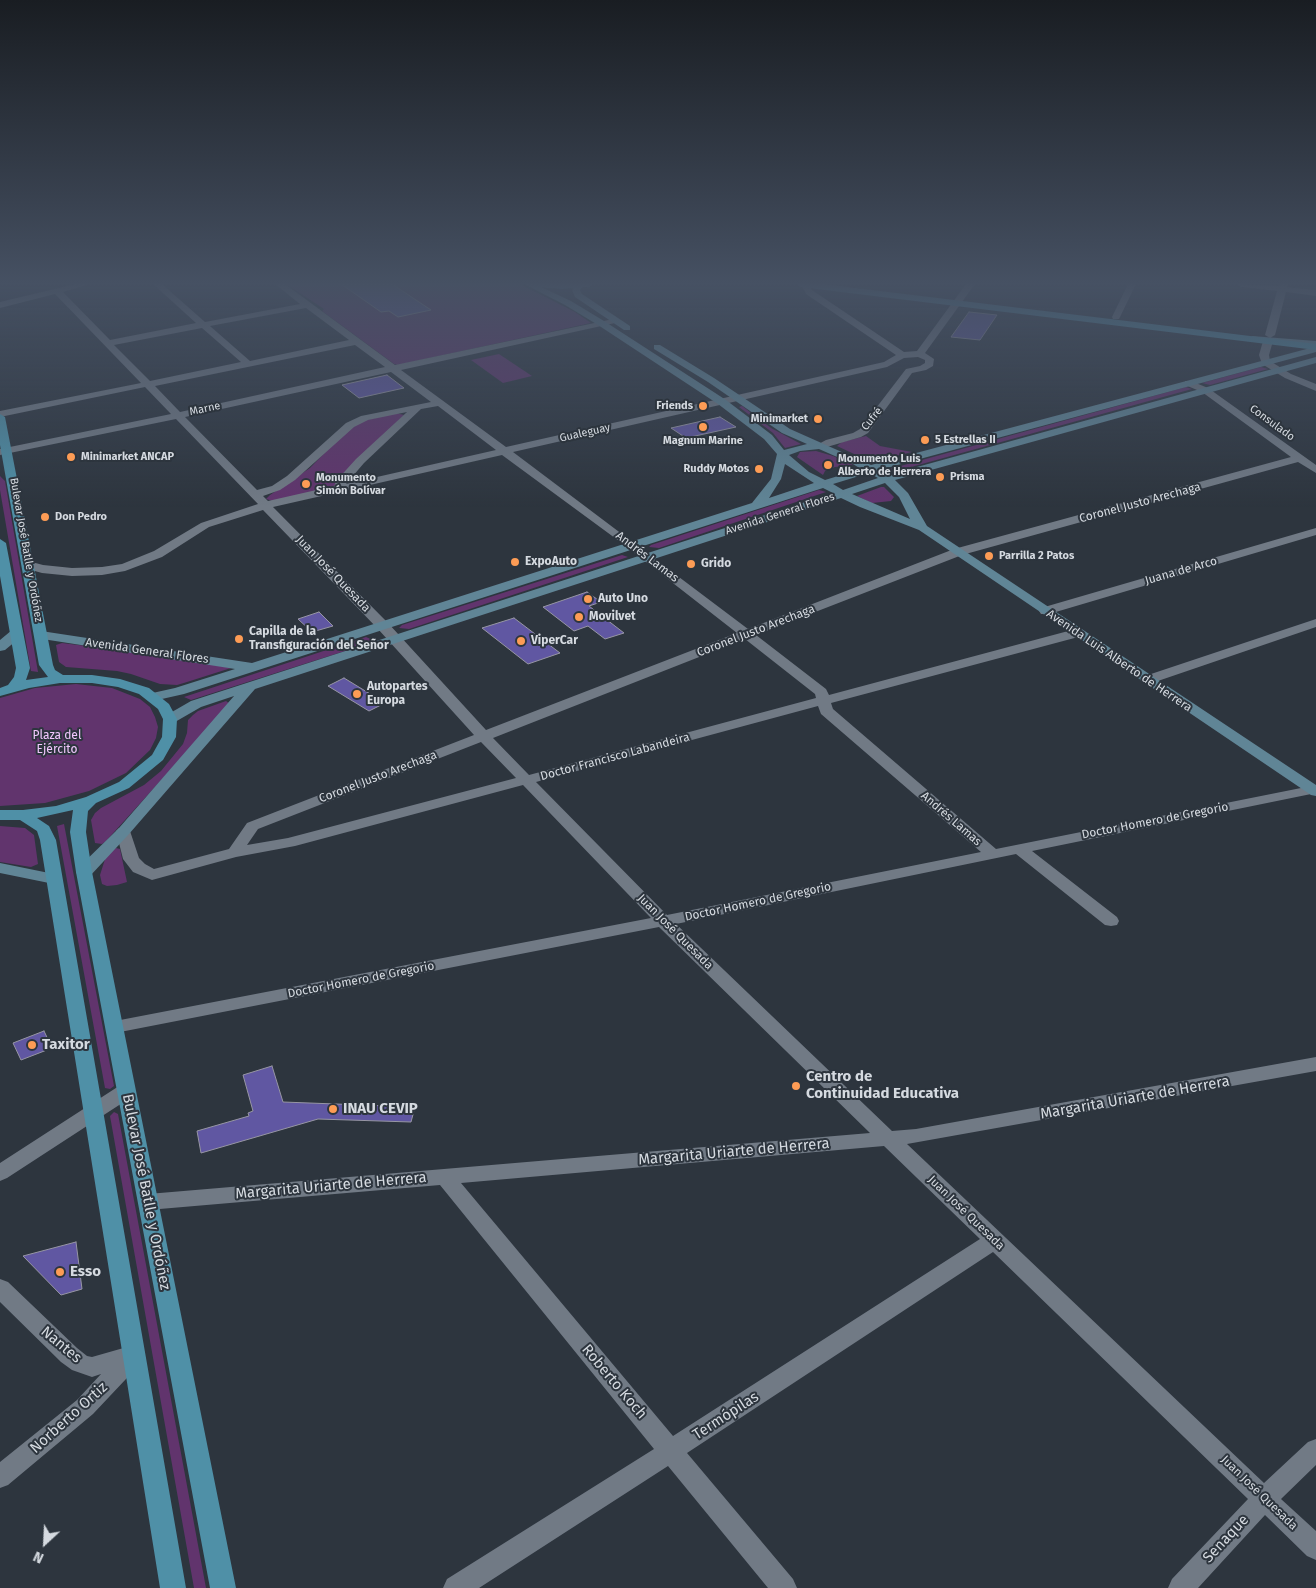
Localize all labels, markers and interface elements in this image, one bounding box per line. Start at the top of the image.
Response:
street label: Marne [188,399,222,419]
place label: Friends [656,399,693,413]
marker: Friends [697,400,709,412]
street label: Consulado [1247,402,1297,444]
street label: Cufré [859,405,885,433]
place label: Minimarket [751,412,808,426]
marker: Minimarket [812,413,824,425]
street label: Gualeguay [558,421,612,445]
marker: Magnum Marine [697,421,709,433]
place label: 5 Estrellas II [935,433,996,447]
place label: Magnum Marine [663,434,743,448]
marker: 5 Estrellas II [919,434,931,446]
place label: Minimarket ANCAP [81,450,174,464]
marker: Minimarket ANCAP [65,451,77,463]
place label: Monumento Luis Alberto de Herrera [838,452,931,478]
marker: Monumento Luis Alberto de Herrera [822,459,834,471]
place label: Ruddy Motos [684,462,749,476]
marker: Ruddy Motos [753,463,765,475]
place label: Prisma [950,470,985,484]
place label: Monumento Simón Bolívar [316,471,385,497]
marker: Prisma [934,471,946,483]
street label: Bulevar José Batlle y Ordóñez [7,477,45,623]
marker: Monumento Simón Bolívar [300,478,312,490]
street label: Coronel Justo Arechaga [1078,480,1202,526]
street label: Avenida General Flores [724,490,836,538]
place label: Don Pedro [55,510,107,524]
marker: Don Pedro [39,511,51,523]
street label: Andrés Lamas [613,529,681,585]
street label: Juan José Quesada [293,533,373,615]
place label: Parrilla 2 Patos [999,549,1074,563]
marker: Parrilla 2 Patos [983,550,995,562]
street label: Juana de Arco [1143,554,1219,588]
place label: ExpoAuto [525,555,577,569]
marker: ExpoAuto [509,556,521,568]
place label: Grido [701,557,731,571]
marker: Grido [685,558,697,570]
place label: Auto Uno [598,592,648,606]
marker: Auto Uno [582,593,594,605]
street label: Coronel Justo Arechaga [695,602,817,660]
street label: Avenida Luis Alberto de Herrera [1044,607,1194,715]
place label: Movilvet [589,610,636,624]
marker: Movilvet [573,611,585,623]
place label: Capilla de la Transfiguración del Señor [249,625,389,653]
marker: Capilla de la Transfiguración del Señor [233,633,245,645]
place label: ViperCar [531,634,578,648]
street label: Avenida General Flores [84,635,210,667]
marker: ViperCar [515,635,527,647]
place label: Autopartes Europa [367,680,428,708]
marker: Autopartes Europa [351,688,363,700]
park label: Plaza del Ejército [33,729,81,757]
street label: Doctor Francisco Labandeira [539,730,691,784]
street label: Coronel Justo Arechaga [317,748,439,806]
street label: Andrés Lamas [918,789,984,849]
street label: Doctor Homero de Gregorio [1080,800,1230,842]
street label: Doctor Homero de Gregorio [684,879,832,925]
street label: Juan José Quesada [634,891,716,973]
street label: Doctor Homero de Gregorio [286,959,436,1001]
place label: Taxitor [42,1036,90,1054]
marker: Taxitor [26,1039,38,1051]
place label: Centro de Continuidad Educativa [806,1068,959,1103]
street label: Margarita Uriarte de Herrera [1039,1072,1231,1124]
marker: Centro de Continuidad Educativa [790,1080,802,1092]
street label: Bulevar José Batlle y Ordóñez [118,1092,174,1292]
place label: INAU CEVIP [343,1100,418,1118]
marker: INAU CEVIP [327,1103,339,1115]
street label: Margarita Uriarte de Herrera [638,1135,830,1169]
street label: Margarita Uriarte de Herrera [235,1169,427,1203]
street label: Juan José Quesada [925,1173,1007,1253]
place label: Esso [70,1263,101,1281]
marker: Esso [54,1266,66,1278]
street label: Nantes [37,1323,85,1367]
street label: Roberto Koch [578,1341,650,1423]
street label: Norberto Ortiz [27,1379,111,1457]
street label: Termópilas [690,1388,762,1444]
street label: Juan José Quesada [1218,1453,1300,1533]
street label: Senaque [1199,1511,1253,1567]
north arrow [20,1518,70,1568]
text: N [31,1547,46,1567]

